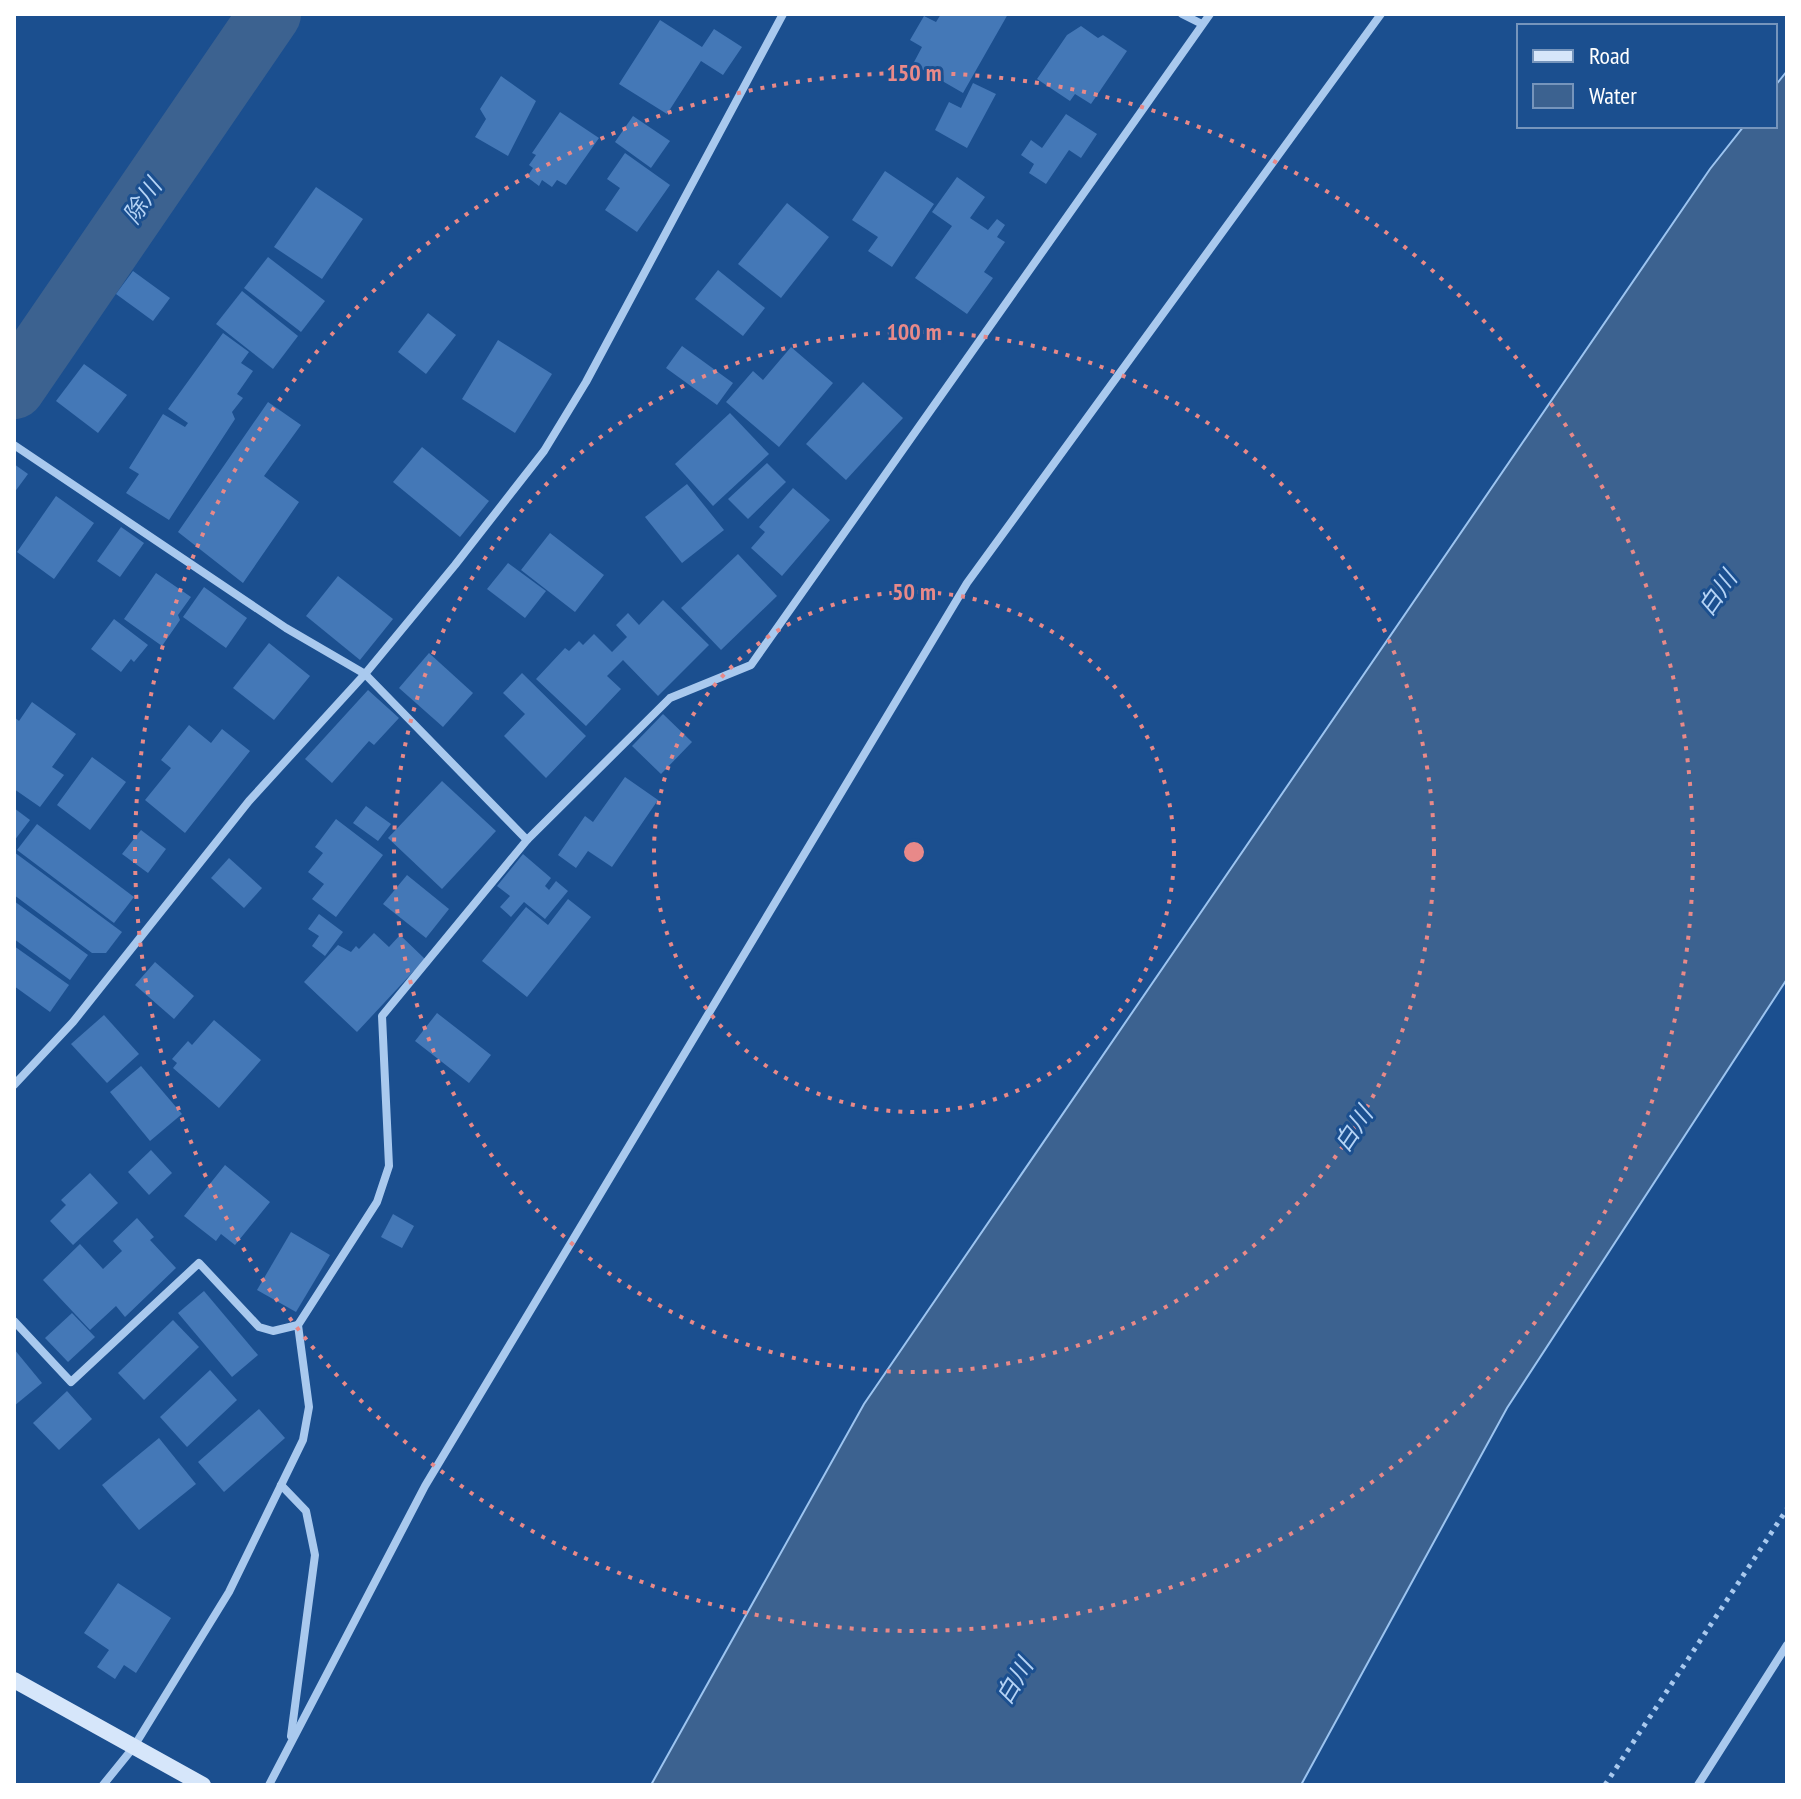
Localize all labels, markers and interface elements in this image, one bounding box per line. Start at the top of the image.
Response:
legend [1517,24,1777,128]
text: Road [1589,40,1630,71]
text: 150 m [886,57,942,88]
text: Water [1589,80,1637,111]
water label: 除川 [116,170,170,230]
text: 100 m [886,316,942,347]
water label: 白川 [1691,562,1745,622]
text: 50 m [892,576,936,607]
centre of rings [900,838,928,866]
water label: 白川 [1327,1098,1381,1158]
water label: 白川 [988,1650,1041,1710]

